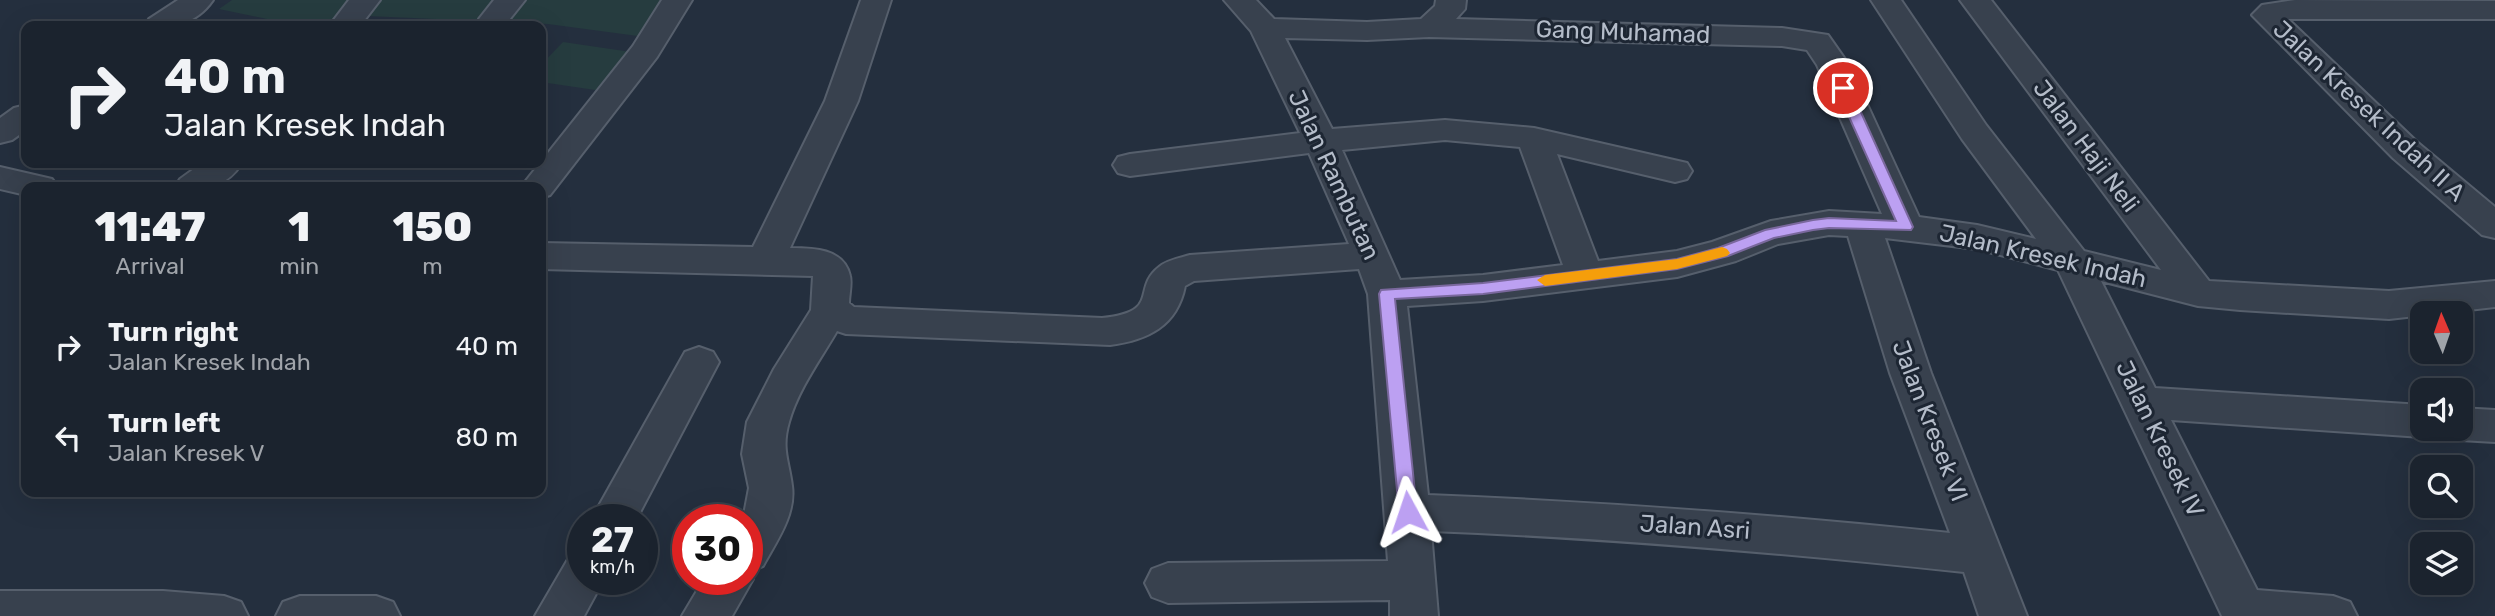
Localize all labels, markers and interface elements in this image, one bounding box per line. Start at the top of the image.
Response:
street label: Gang Muhamad [1535,15,1711,49]
street label: Jalan Kresek Indah II A [2267,15,2471,207]
text: 40 m [164,47,286,105]
icon: right [49,49,140,140]
pin [1813,58,1873,118]
icon: arrive [1824,69,1862,107]
street label: Jalan Haji Neli [2027,74,2145,218]
street label: Jalan Rambutan [1282,86,1386,264]
text: Jalan Kresek Indah [164,106,446,144]
text: 11:47 [95,202,206,252]
text: 1 [288,202,310,252]
text: 150 [393,202,472,252]
street label: Jalan Kresek Indah [1937,219,2149,293]
text: Arrival [116,252,185,280]
text: min [279,252,319,280]
text: m [422,252,443,280]
north arrow [2410,301,2473,364]
map controls [2410,301,2473,595]
text: Turn right [108,317,238,348]
icon: right [49,328,87,366]
text: 40 m [456,331,518,362]
street label: Jalan Kresek VI [1886,337,1974,505]
text: Jalan Kresek Indah [108,348,311,376]
street label: Jalan Kresek IV [2110,356,2210,522]
button: sound [2410,378,2473,441]
text: Turn left [108,408,220,439]
icon: left [49,419,87,457]
text: 80 m [455,422,518,453]
text: Jalan Kresek V [108,439,265,467]
button: search [2410,455,2473,518]
position arrow [1371,475,1445,549]
speed limit sign: 30 [672,504,763,595]
street label: Jalan Asri [1639,509,1751,545]
text: 27 [591,519,634,561]
button: layers [2410,532,2473,595]
text: km/h [590,556,635,578]

